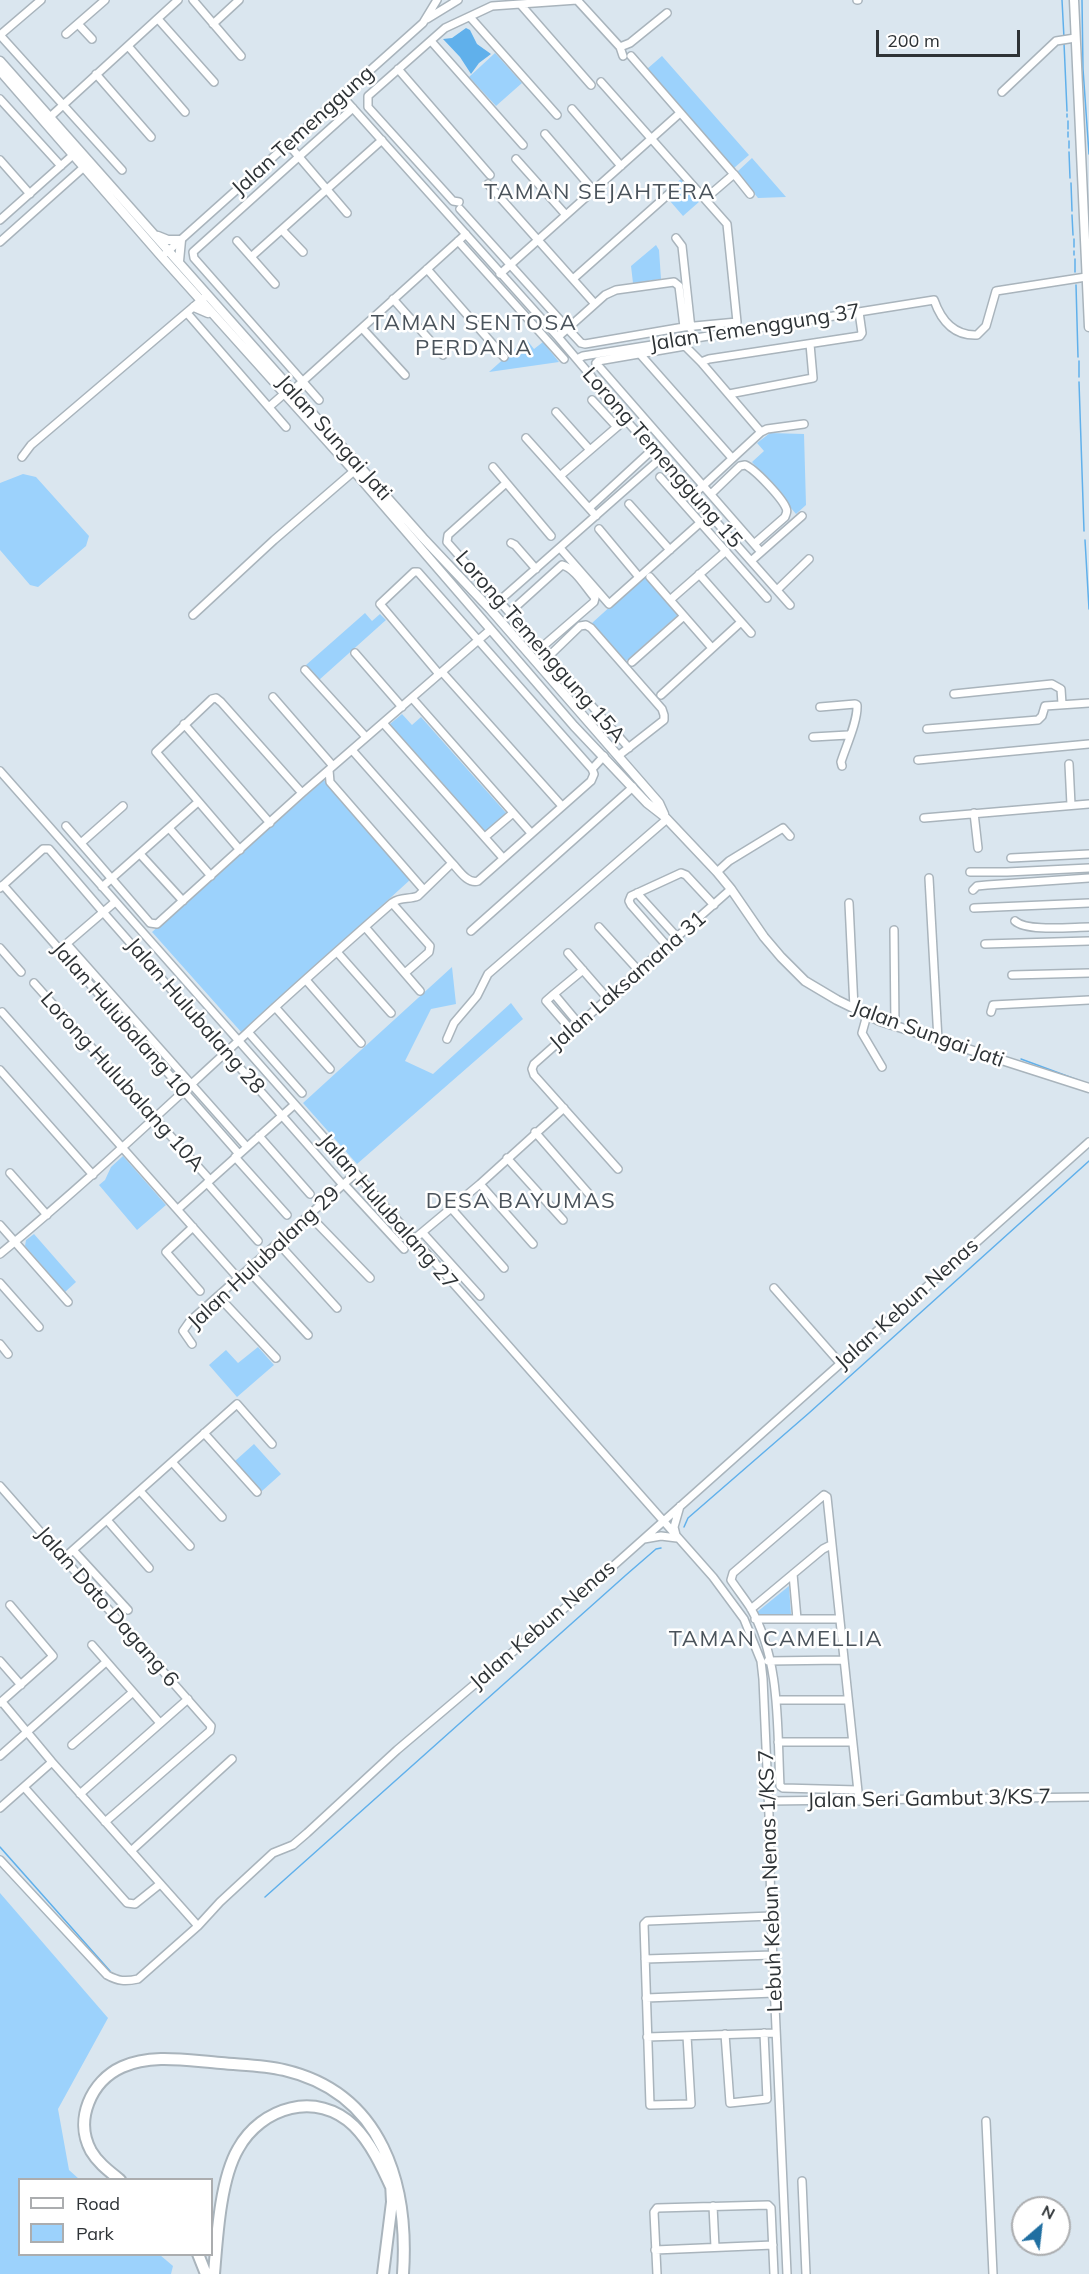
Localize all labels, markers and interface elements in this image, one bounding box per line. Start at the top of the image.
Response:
scale bar [879,18,1023,56]
text: 200 m [887,29,940,52]
street label: Jalan Temenggung [227,61,379,201]
district label: TAMAN SEJAHTERA [484,179,716,205]
street label: Jalan Temenggung 37 [648,299,862,357]
district label: TAMAN SENTOSA PERDANA [371,310,577,362]
street label: Lorong Temenggung 15 [577,363,747,553]
street label: Jalan Sungai Jati [271,370,397,506]
street label: Lorong Temenggung 15A [450,546,630,748]
street label: Jalan Laksamana 31 [545,906,711,1056]
street label: Jalan Hulubalang 28 [120,933,270,1099]
street label: Jalan Hulubalang 10 [46,937,196,1103]
street label: Lorong Hulubalang 10A [35,987,209,1177]
street label: Jalan Sungai Jati [849,995,1007,1073]
street label: Jalan Hulubalang 27 [313,1129,463,1295]
street label: Jalan Hulubalang 29 [183,1181,345,1335]
district label: DESA BAYUMAS [426,1188,616,1214]
street label: Jalan Kebun Nenas [830,1233,984,1375]
street label: Jalan Dato Dagang 6 [30,1522,184,1692]
street label: Jalan Kebun Nenas [465,1555,621,1695]
district label: TAMAN CAMELLIA [669,1626,883,1652]
street label: Lebuh Kebun Nenas 1/KS 7 [754,1749,788,2013]
street label: Jalan Seri Gambut 3/KS 7 [807,1784,1051,1814]
legend [18,2178,213,2256]
text: Road [76,2192,120,2215]
north arrow [1011,2196,1071,2256]
text: N [1038,2200,1059,2224]
text: Park [76,2222,114,2245]

